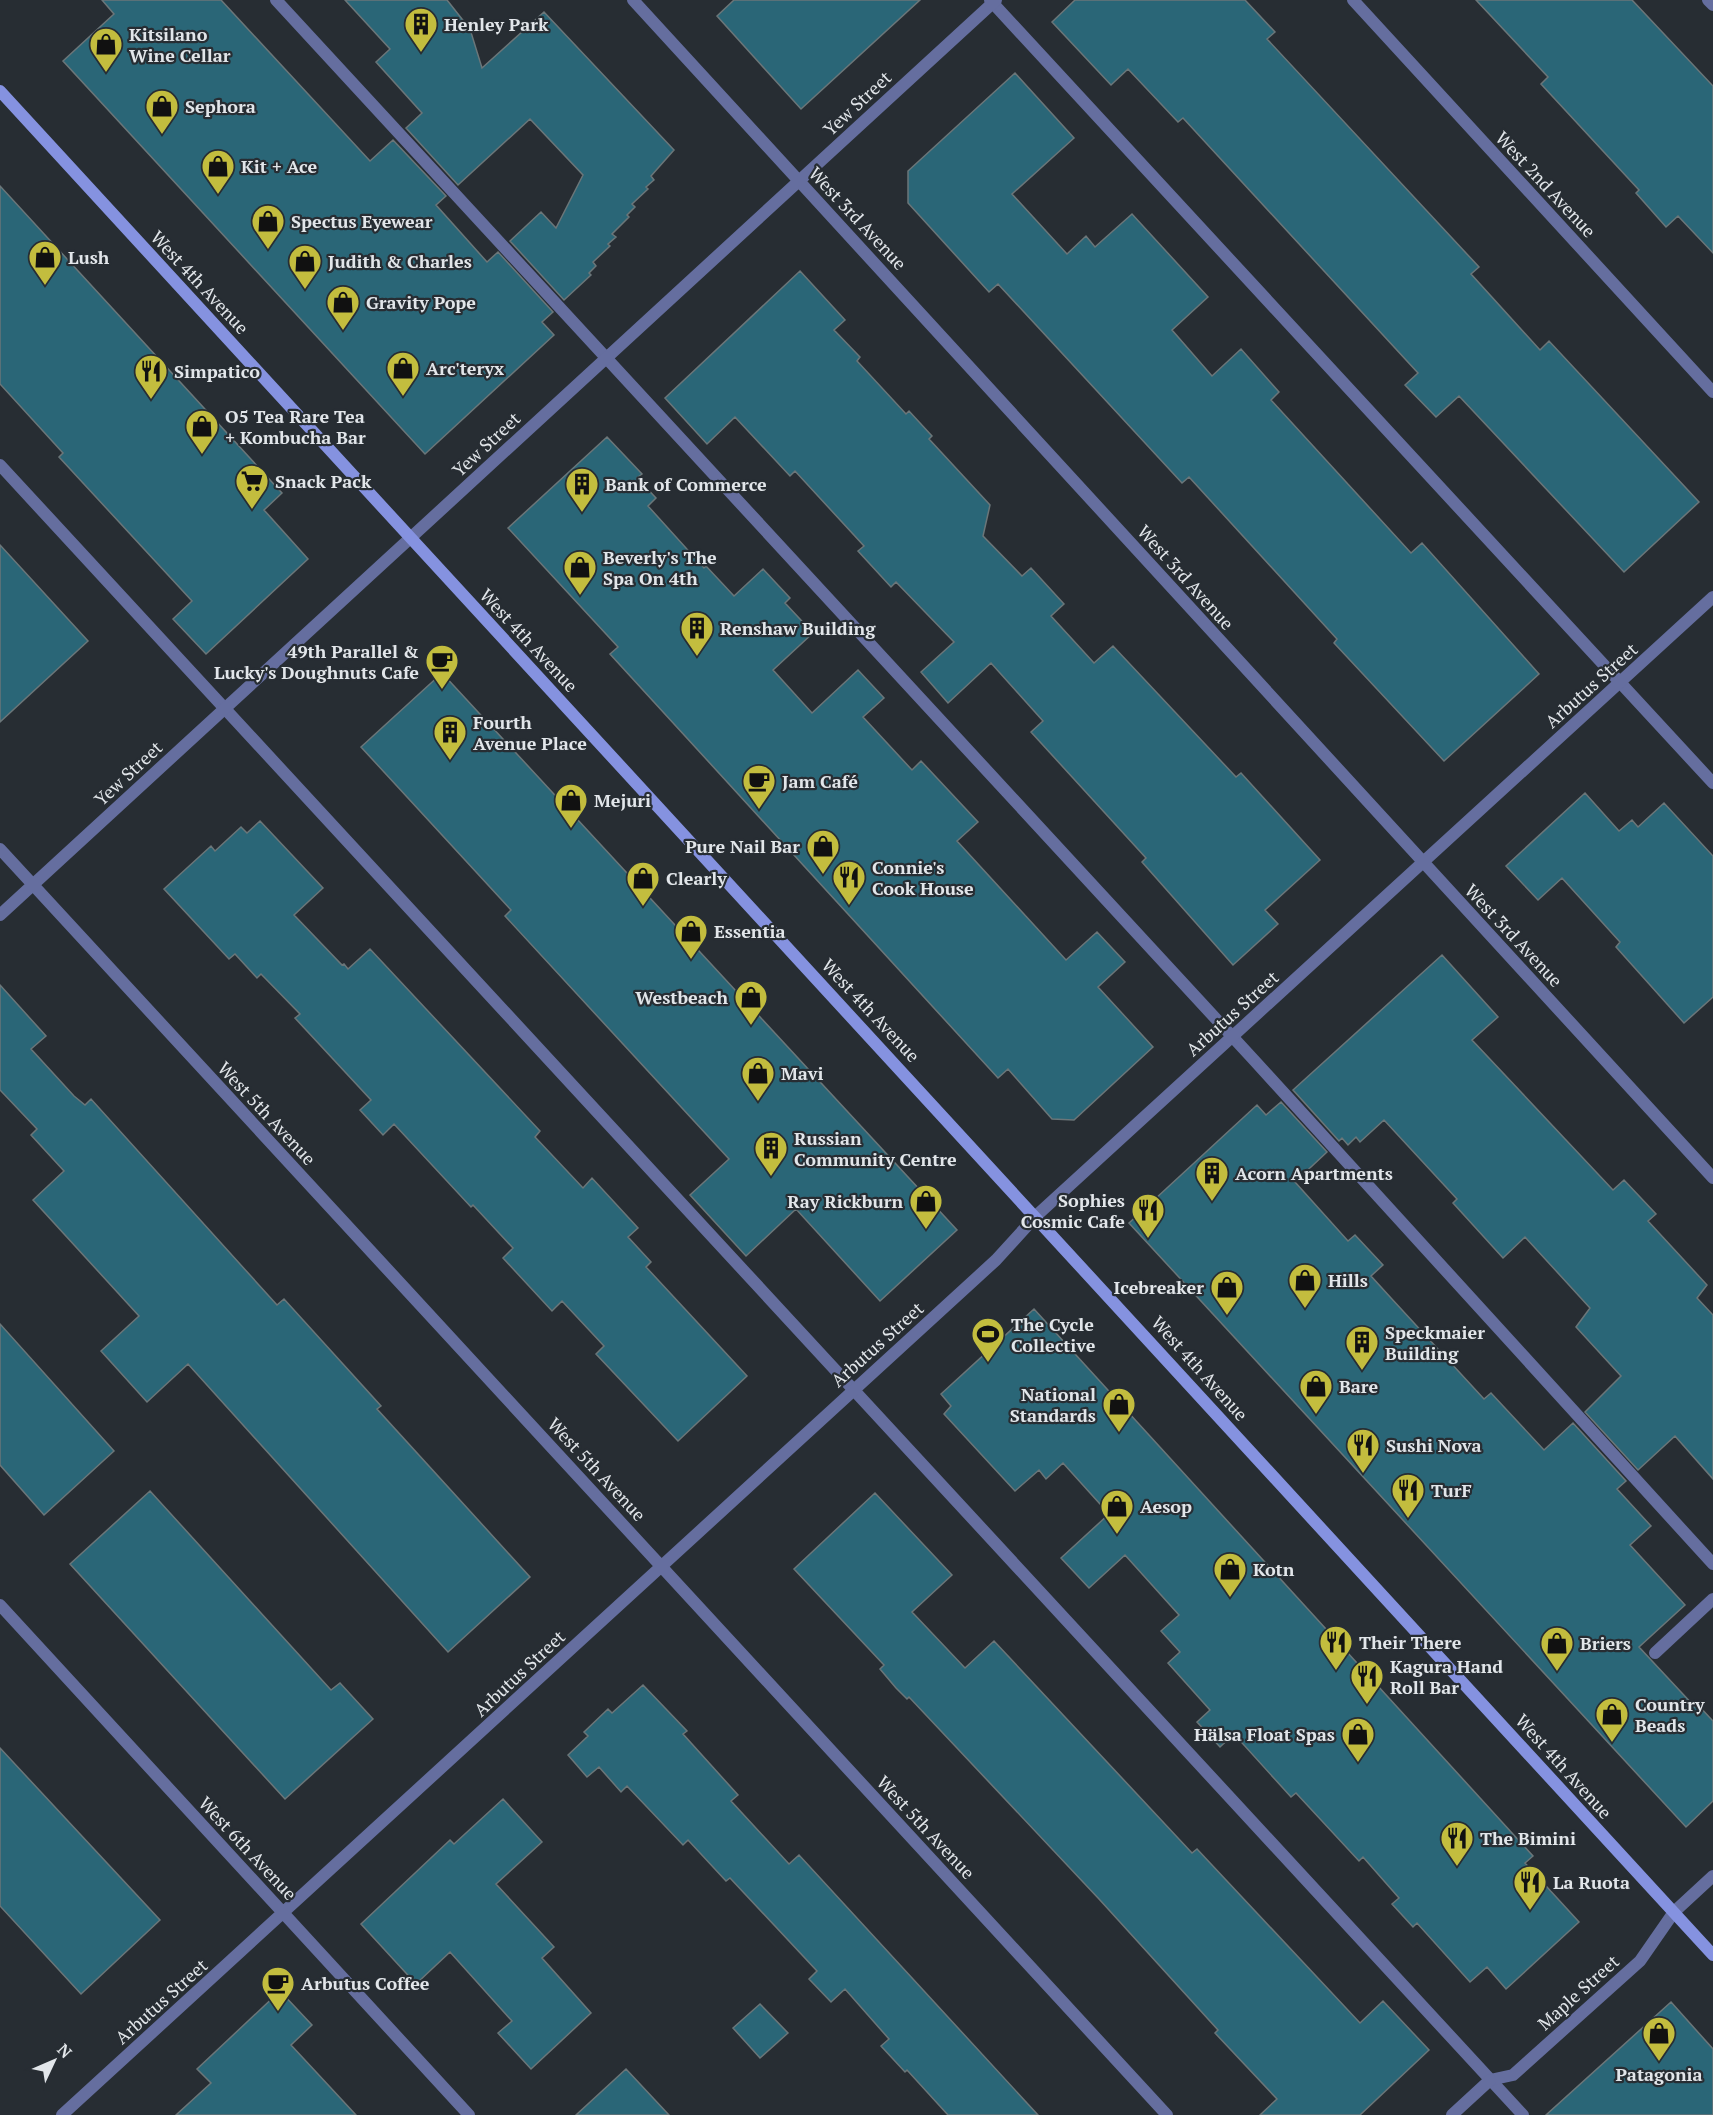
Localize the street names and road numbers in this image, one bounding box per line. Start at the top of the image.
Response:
street label: Yew Street [818,65,896,141]
street label: West 2nd Avenue [1491,126,1601,242]
street label: West 3rd Avenue [804,161,912,275]
street label: West 4th Avenue [146,225,254,339]
street label: Yew Street [447,406,525,482]
street label: West 3rd Avenue [1133,520,1239,634]
street label: West 4th Avenue [475,583,583,697]
street label: Arbutus Street [1540,637,1643,733]
street label: Yew Street [89,735,167,811]
street label: West 3rd Avenue [1460,878,1568,992]
street label: West 4th Avenue [817,953,925,1067]
street label: Arbutus Street [1181,965,1284,1061]
street label: West 5th Avenue [213,1056,321,1170]
street label: Arbutus Street [826,1296,929,1392]
street label: West 4th Avenue [1146,1310,1254,1426]
street label: West 5th Avenue [543,1412,651,1526]
street label: Arbutus Street [468,1624,570,1722]
street label: West 4th Avenue [1510,1708,1618,1824]
street label: West 5th Avenue [872,1770,980,1884]
street label: West 6th Avenue [194,1791,302,1905]
street label: Maple Street [1532,1949,1624,2035]
street label: Arbutus Street [110,1953,213,2049]

